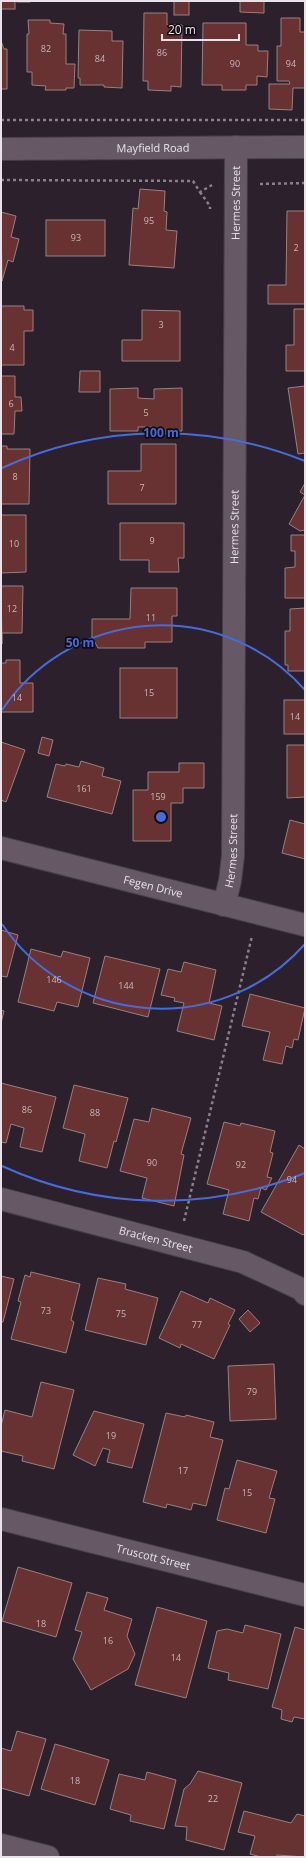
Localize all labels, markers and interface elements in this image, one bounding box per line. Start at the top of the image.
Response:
scale bar [162,16,239,42]
text: 20 m [168,21,196,38]
house number: 82 [41,42,51,55]
house number: 86 [157,46,167,59]
house number: 84 [95,52,105,65]
house number: 90 [230,57,240,70]
house number: 94 [286,57,296,70]
street label: Mayfield Road [117,140,189,155]
street label: Hermes Street [228,166,243,240]
house number: 95 [144,214,154,227]
house number: 93 [71,231,81,244]
house number: 2 [293,241,299,254]
house number: 3 [158,318,164,331]
house number: 4 [9,341,15,354]
house number: 6 [8,397,14,410]
house number: 5 [143,406,149,419]
text: 100 m [143,424,179,441]
house number: 8 [12,470,18,483]
house number: 7 [139,481,145,494]
street label: Hermes Street [226,490,242,564]
house number: 9 [149,534,155,547]
house number: 10 [9,537,19,550]
house number: 12 [7,602,17,615]
house number: 11 [146,611,156,624]
text: 50 m [66,634,94,651]
house number: 15 [144,686,154,699]
house number: 14 [12,691,22,704]
house number: 14 [290,710,300,723]
house number: 161 [76,782,92,795]
house number: 159 [150,790,166,803]
centre of rings [154,810,168,824]
street label: Hermes Street [221,814,240,889]
street label: Fegen Drive [122,871,185,901]
house number: 146 [46,973,62,986]
house number: 144 [118,979,134,992]
house number: 86 [22,1103,32,1116]
house number: 88 [90,1106,100,1119]
house number: 90 [147,1156,157,1169]
house number: 92 [236,1158,246,1171]
house number: 94 [287,1173,297,1186]
street label: Bracken Street [118,1222,194,1256]
house number: 73 [41,1304,51,1317]
house number: 75 [116,1307,126,1320]
house number: 77 [192,1318,202,1331]
house number: 79 [247,1385,257,1398]
house number: 19 [106,1429,116,1442]
house number: 17 [178,1464,188,1477]
house number: 15 [242,1486,252,1499]
street label: Truscott Street [115,1540,192,1573]
house number: 18 [36,1617,46,1630]
house number: 16 [103,1634,113,1647]
house number: 14 [171,1651,181,1664]
house number: 18 [70,1774,80,1787]
house number: 22 [208,1792,218,1805]

